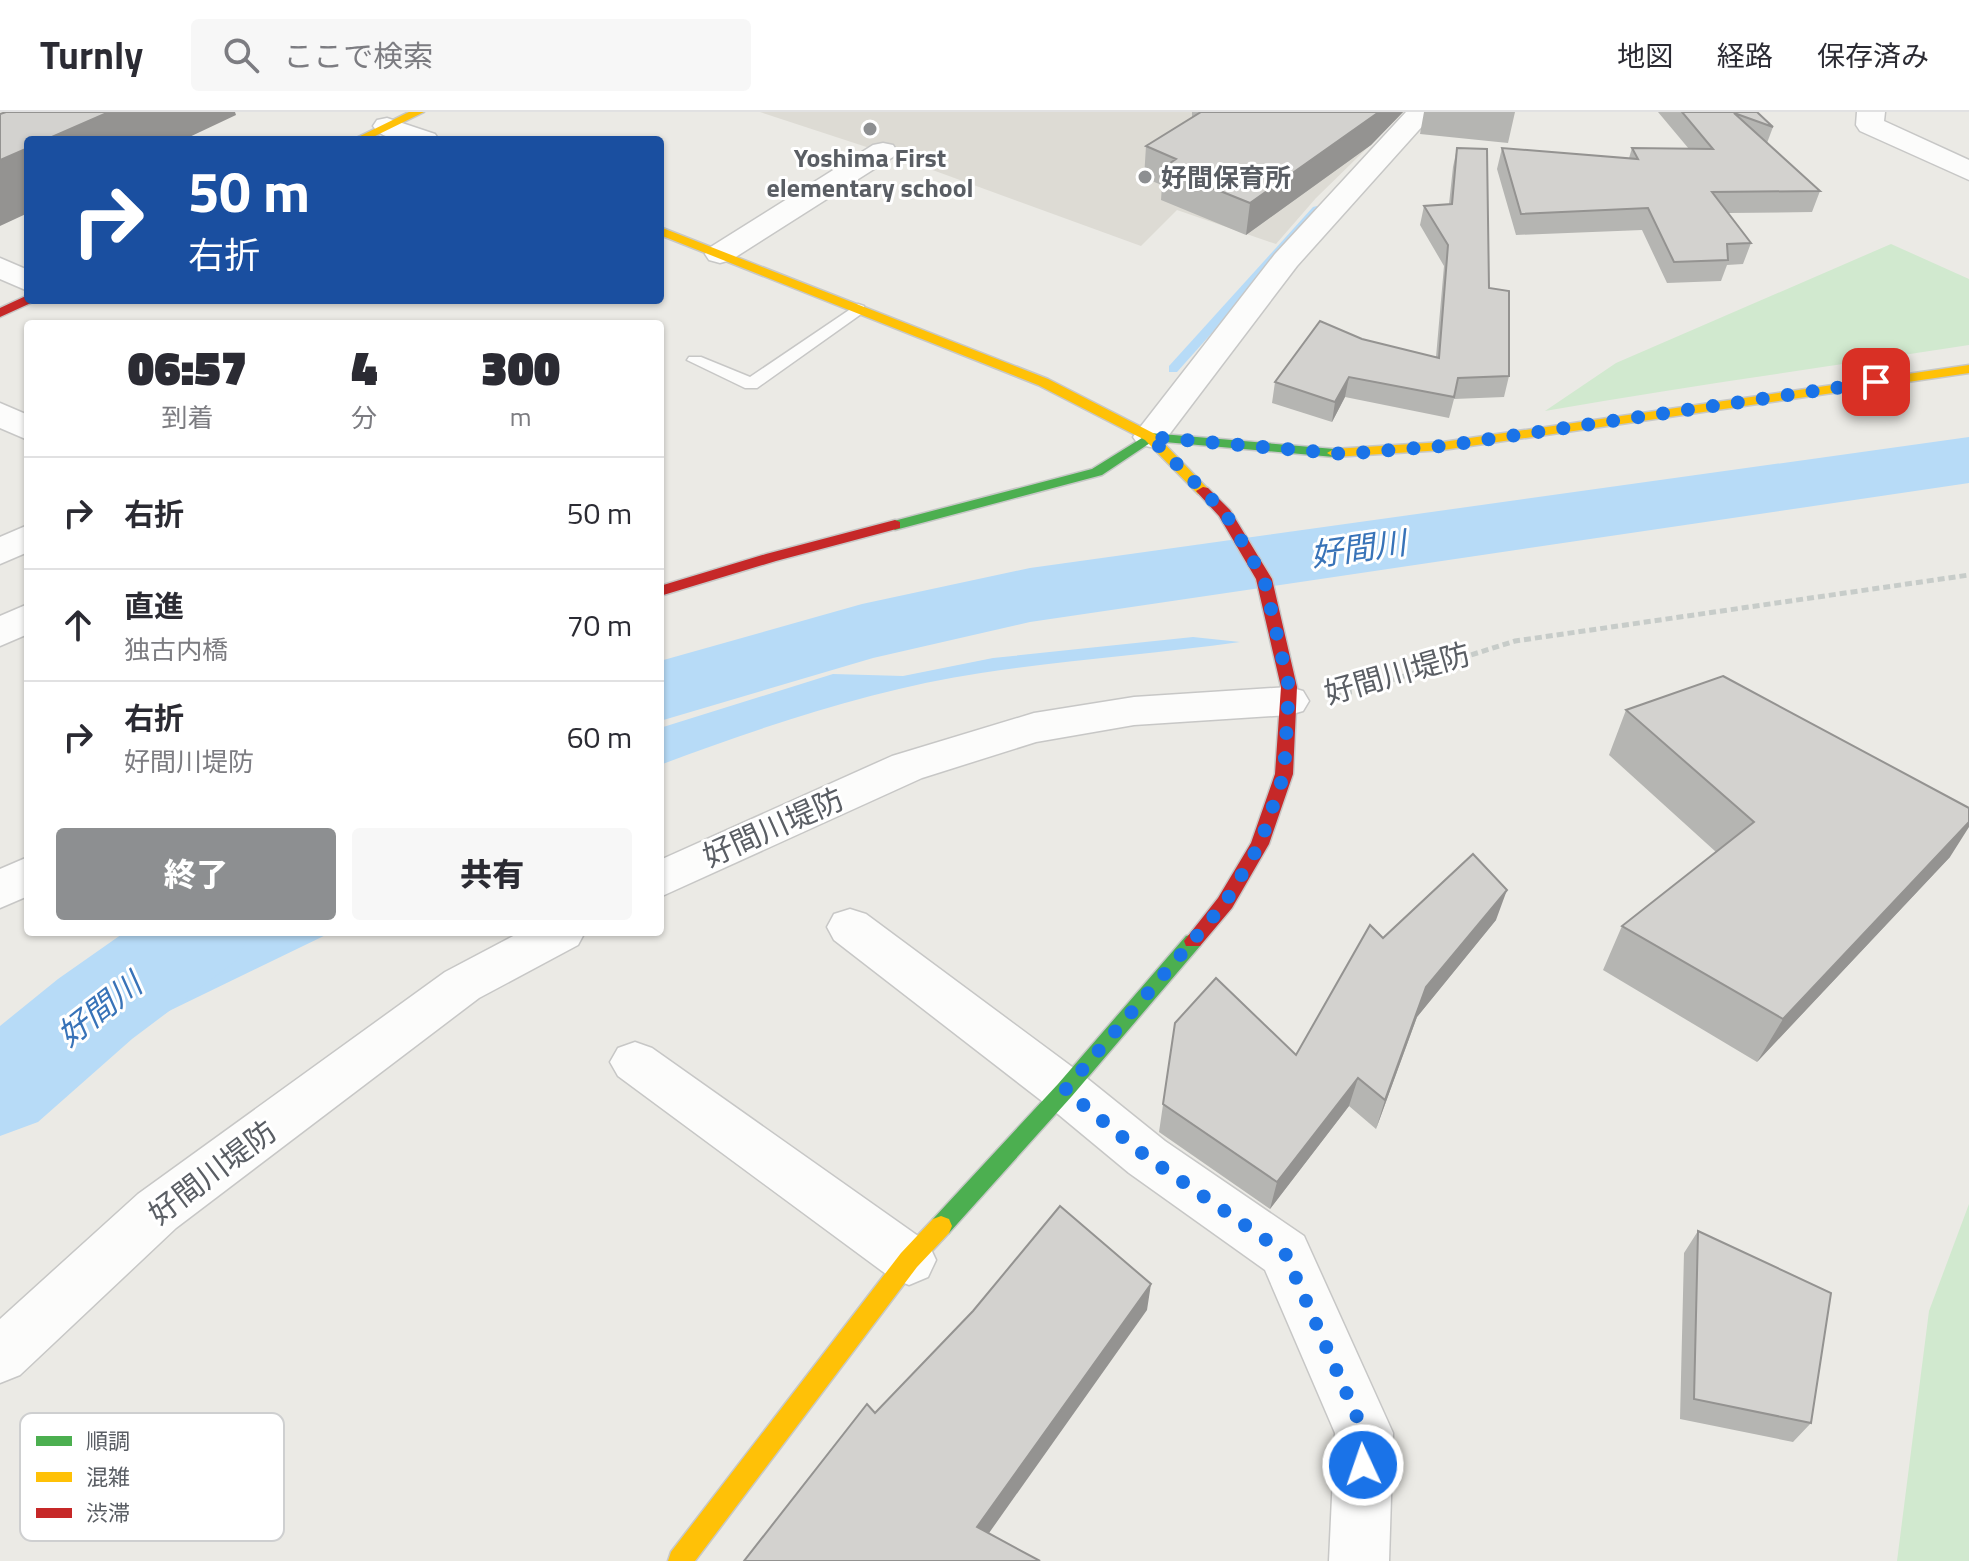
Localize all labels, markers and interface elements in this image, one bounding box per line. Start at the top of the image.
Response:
search box [191,19,751,91]
text: Turnly [40,26,143,84]
icon: search [219,33,263,77]
text: ここで検索 [283,33,433,79]
text: 地図 [1617,34,1673,77]
text: 経路 [1717,34,1773,77]
text: 保存済み [1817,34,1929,77]
marker: Yoshima First elementary school [861,120,879,138]
place label: Yoshima First elementary school [766,138,974,207]
text: 50 m [188,149,310,234]
place label: 好間保育所 [1161,158,1291,197]
icon: right [56,168,160,272]
marker: 好間保育所 [1136,168,1154,186]
text: 右折 [188,227,260,282]
text: 06:57 [128,331,247,404]
text: 4 [351,331,377,404]
text: 300 [481,331,560,404]
pin [1842,348,1910,416]
icon: arrive [1854,360,1898,404]
text: m [510,397,532,436]
text: 到着 [161,398,213,437]
text: 分 [351,398,377,437]
text: 50 m [567,490,632,536]
icon: right [56,491,100,535]
text: 右折 [124,491,184,537]
water label: 好間川 [1307,517,1412,578]
text: 直進 [124,583,184,629]
text: 70 m [567,602,632,648]
icon: ahead [56,603,100,647]
text: 独古内橋 [124,630,228,669]
street label: 好間川堤防 [1319,630,1475,716]
text: 右折 [124,695,184,741]
text: 60 m [567,714,632,760]
icon: right [56,715,100,759]
text: 好間川堤防 [124,742,254,781]
street label: 好間川堤防 [695,775,851,879]
button: 終了 [56,828,336,920]
button: 共有 [352,828,632,920]
water label: 好間川 [46,959,154,1057]
street label: 好間川堤防 [138,1108,286,1236]
legend [20,1413,284,1541]
position arrow [1321,1423,1405,1507]
text: 順調 [86,1424,130,1458]
text: 混雑 [86,1460,130,1494]
text: 渋滞 [86,1496,130,1530]

